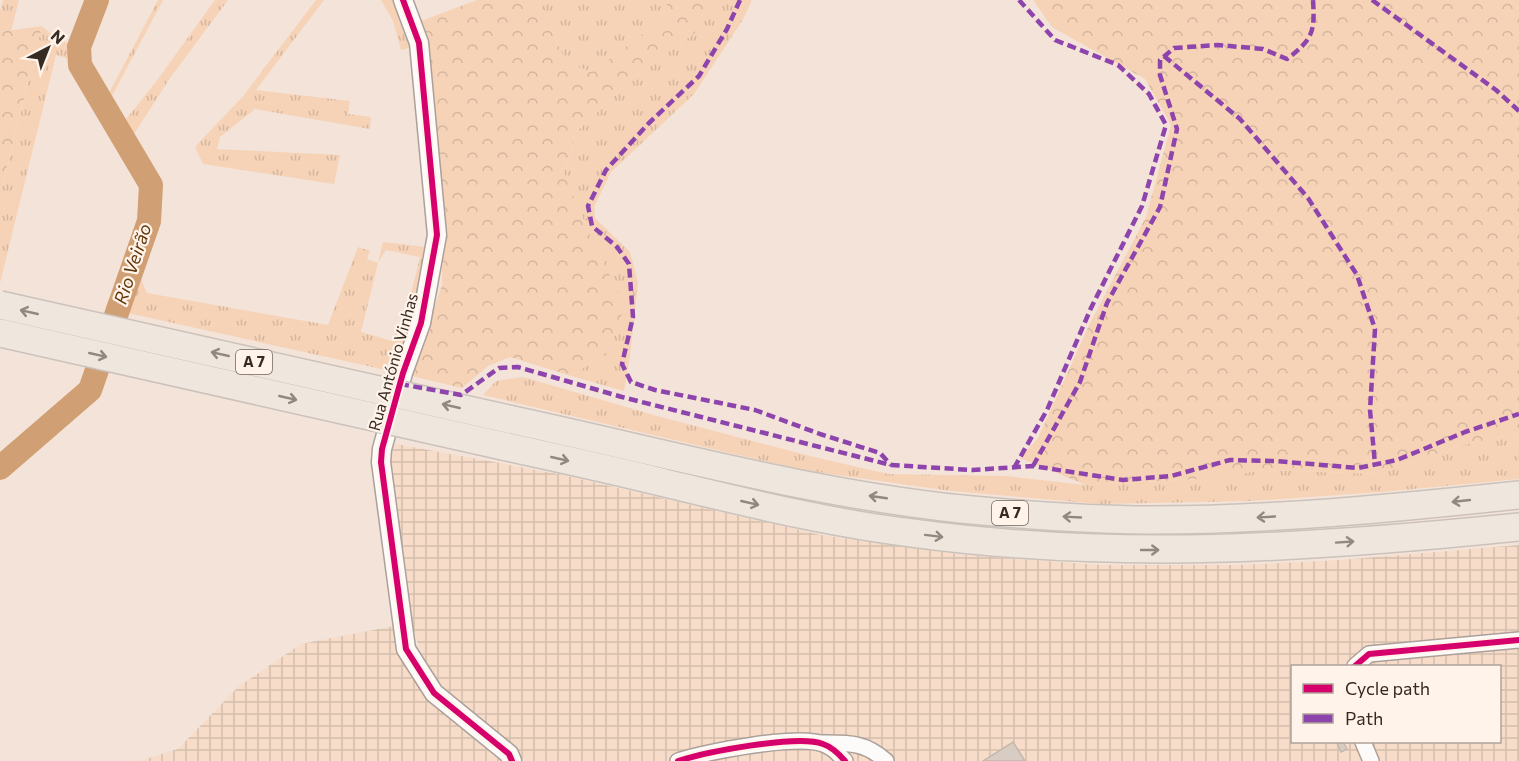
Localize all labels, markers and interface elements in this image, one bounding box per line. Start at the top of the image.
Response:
north arrow [18,18,78,78]
text: N [48,25,69,48]
water label: Rio Veirão [109,221,155,307]
street label: Rua António Vinhas [364,291,421,433]
one-way arrow [20,305,39,317]
one-way arrow [210,348,229,360]
one-way arrow [88,350,107,362]
road number: A 7 [236,350,272,374]
one-way arrow [278,393,298,404]
one-way arrow [442,400,461,412]
one-way arrow [550,453,569,465]
one-way arrow [868,492,888,503]
one-way arrow [1451,496,1471,507]
one-way arrow [740,498,759,509]
road number: A 7 [992,501,1028,525]
one-way arrow [1257,511,1277,522]
one-way arrow [1062,512,1082,523]
one-way arrow [924,531,944,542]
one-way arrow [1334,537,1354,548]
one-way arrow [1139,544,1159,556]
legend [1291,665,1501,743]
text: Cycle path [1345,677,1430,699]
text: Path [1345,707,1383,729]

